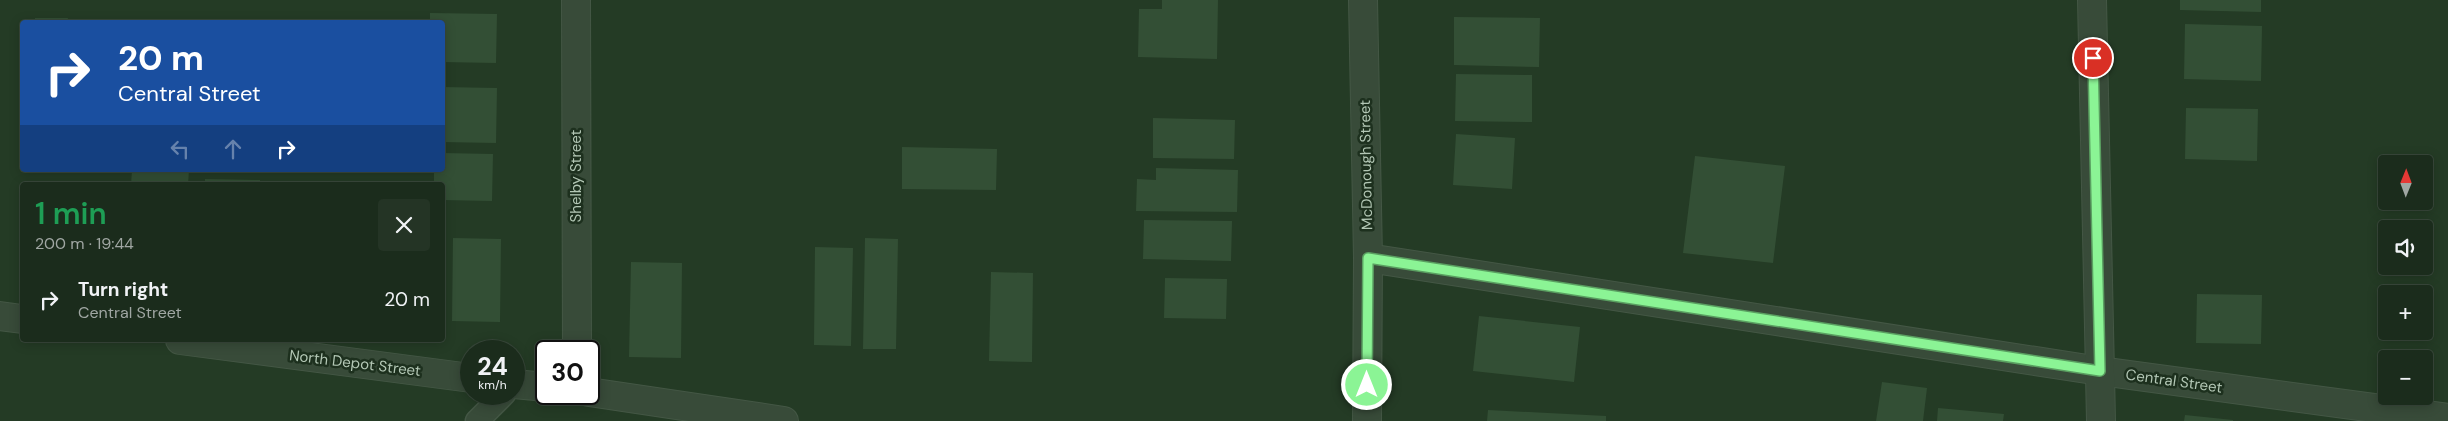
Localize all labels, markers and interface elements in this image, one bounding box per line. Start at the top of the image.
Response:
text: 20 m [118,35,204,81]
pin [2072,37,2114,79]
icon: right [35,40,100,105]
icon: arrive [2079,44,2107,72]
text: Central Street [118,79,261,108]
street label: McDonough Street [1355,100,1377,230]
street label: Shelby Street [566,129,586,222]
icon: left [166,135,194,163]
icon: ahead [219,135,247,163]
icon: right [272,135,300,163]
north arrow [2378,155,2432,210]
map controls [2378,155,2433,405]
text: 1 min [35,194,107,233]
button: close [378,199,430,251]
button: sound [2378,220,2433,275]
text: 200 m · 19:44 [35,233,134,254]
text: Turn right [78,277,168,302]
button: + [2378,285,2433,340]
icon: right [35,286,63,314]
text: 20 m [384,287,430,312]
text: Central Street [78,302,182,323]
speed limit sign: 30 [535,340,600,405]
street label: North Depot Street [288,345,422,381]
text: 24 [477,350,508,383]
button: − [2378,350,2433,405]
position arrow [1340,358,1392,410]
street label: Central Street [2124,364,2224,398]
text: km/h [478,377,507,393]

